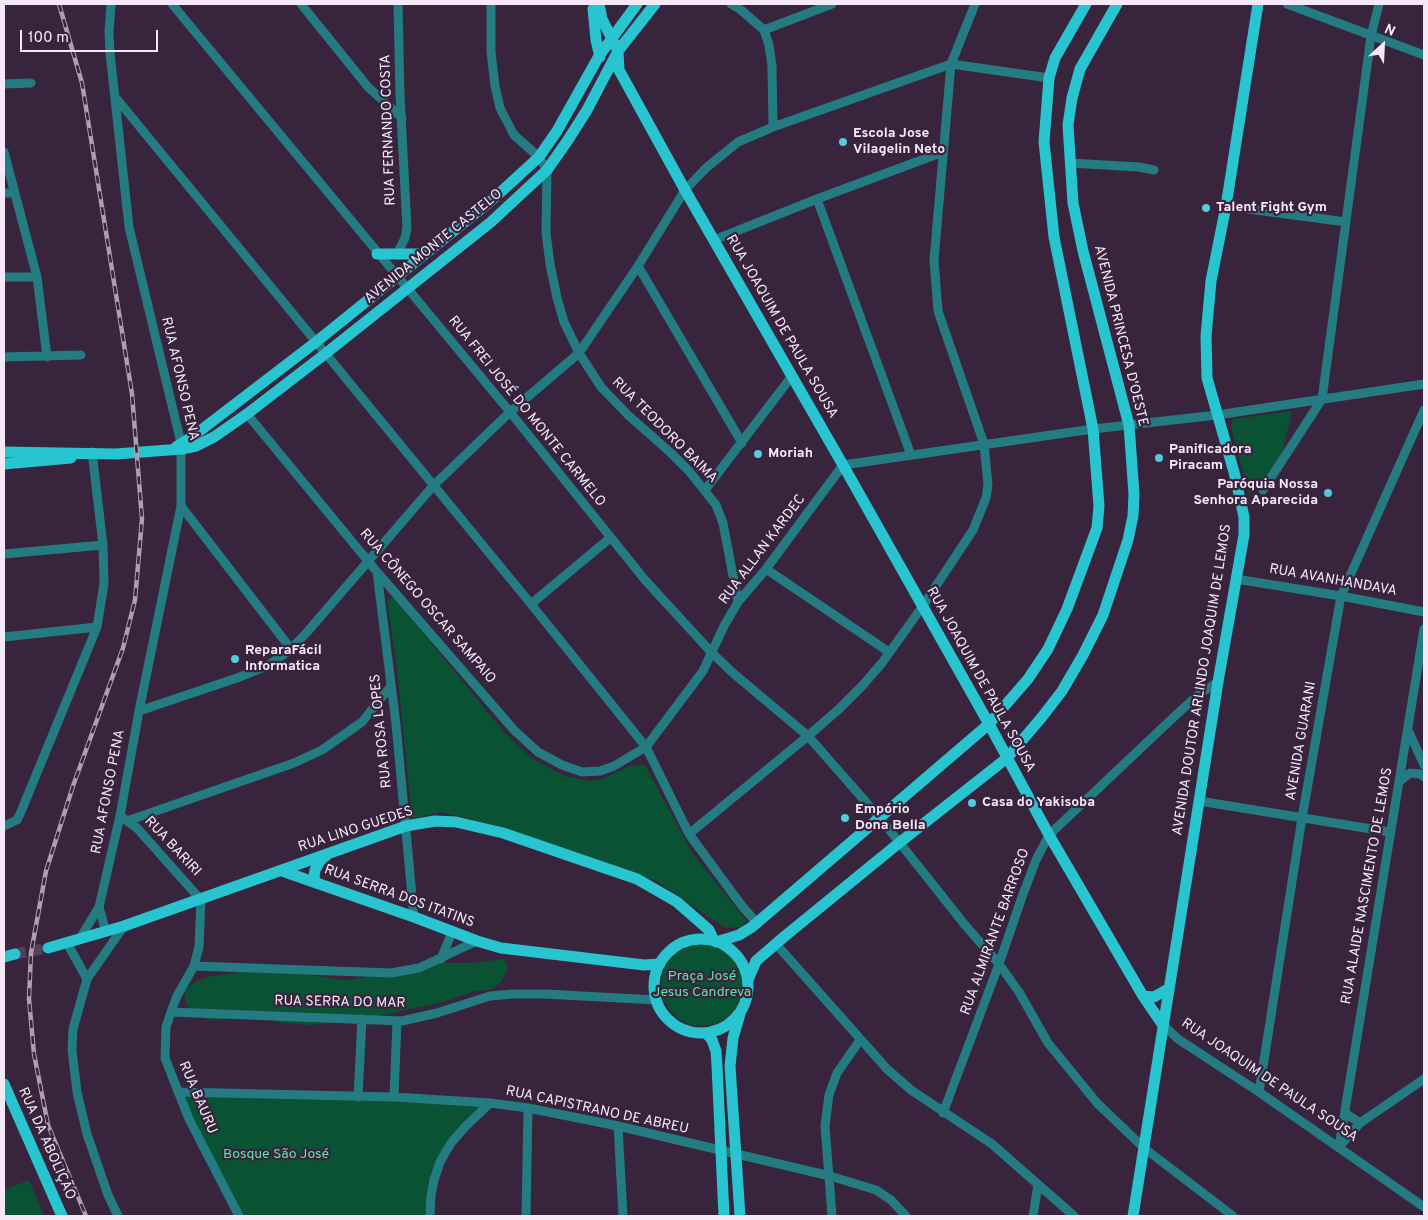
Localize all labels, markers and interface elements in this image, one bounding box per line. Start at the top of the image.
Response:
scale bar [22,20,160,52]
north arrow [1358,20,1408,70]
text: N [1381,21,1398,41]
text: 100 m [28,29,69,48]
street label: RUA FERNANDO COSTA [378,54,400,206]
place label: Escola Jose Vilagelin Neto [853,126,945,158]
marker: Escola Jose Vilagelin Neto [837,136,849,148]
street label: AVENIDA MONTE CASTELO [362,186,506,308]
place label: Talent Fight Gym [1216,200,1327,216]
marker: Talent Fight Gym [1200,202,1212,214]
street label: RUA JOAQUIM DE PAULA SOUSA [721,232,841,422]
street label: AVENIDA PRINCESA D'OESTE [1089,244,1151,428]
street label: RUA FREI JOSÉ DO MONTE CARMELO [444,313,608,511]
street label: RUA AFONSO PENA [157,316,201,442]
street label: RUA TEODORO BAIMA [608,375,720,487]
place label: Panificadora Piracam [1169,442,1252,474]
place label: Moriah [768,446,813,462]
marker: Moriah [752,448,764,460]
marker: Panificadora Piracam [1153,452,1165,464]
place label: Paróquia Nossa Senhora Aparecida [1193,477,1318,510]
marker: Paróquia Nossa Senhora Aparecida [1322,487,1334,499]
street label: RUA ALLAN KARDEC [716,492,810,608]
street label: AVENIDA DOUTOR ARLINDO JOAQUIM DE LEMOS [1170,523,1236,837]
street label: RUA CÔNEGO OSCAR SAMPAIO [355,526,499,688]
street label: RUA AVANHANDAVA [1268,561,1398,601]
street label: RUA JOAQUIM DE PAULA SOUSA [922,584,1038,776]
place label: ReparaFácil Informatica [245,643,322,676]
marker: ReparaFácil Informatica [229,653,241,665]
street label: RUA ROSA LOPES [368,673,396,789]
street label: AVENIDA GUARANI [1283,680,1321,802]
street label: RUA AFONSO PENA [89,728,129,856]
street label: RUA ALAIDE NASCIMENTO DE LEMOS [1339,766,1397,1006]
place label: Casa do Yakisoba [982,795,1095,811]
marker: Casa do Yakisoba [966,797,978,809]
place label: Empório Dona Bella [855,802,926,834]
street label: RUA LINO GUEDES [296,803,416,857]
marker: Empório Dona Bella [839,812,851,824]
street label: RUA BARIRI [140,814,204,880]
street label: RUA ALMIRANTE BARROSO [958,846,1034,1018]
street label: RUA SERRA DOS ITATINS [321,862,477,932]
park label: Praça José Jesus Candreva [653,969,751,1002]
street label: RUA SERRA DO MAR [274,993,406,1013]
street label: RUA JOAQUIM DE PAULA SOUSA [1178,1016,1360,1146]
street label: RUA BAURU [174,1059,220,1137]
street label: RUA CAPISTRANO DE ABREU [504,1083,690,1139]
street label: RUA DA ABOLIÇÃO [14,1085,78,1203]
park label: Bosque São José [223,1147,329,1163]

